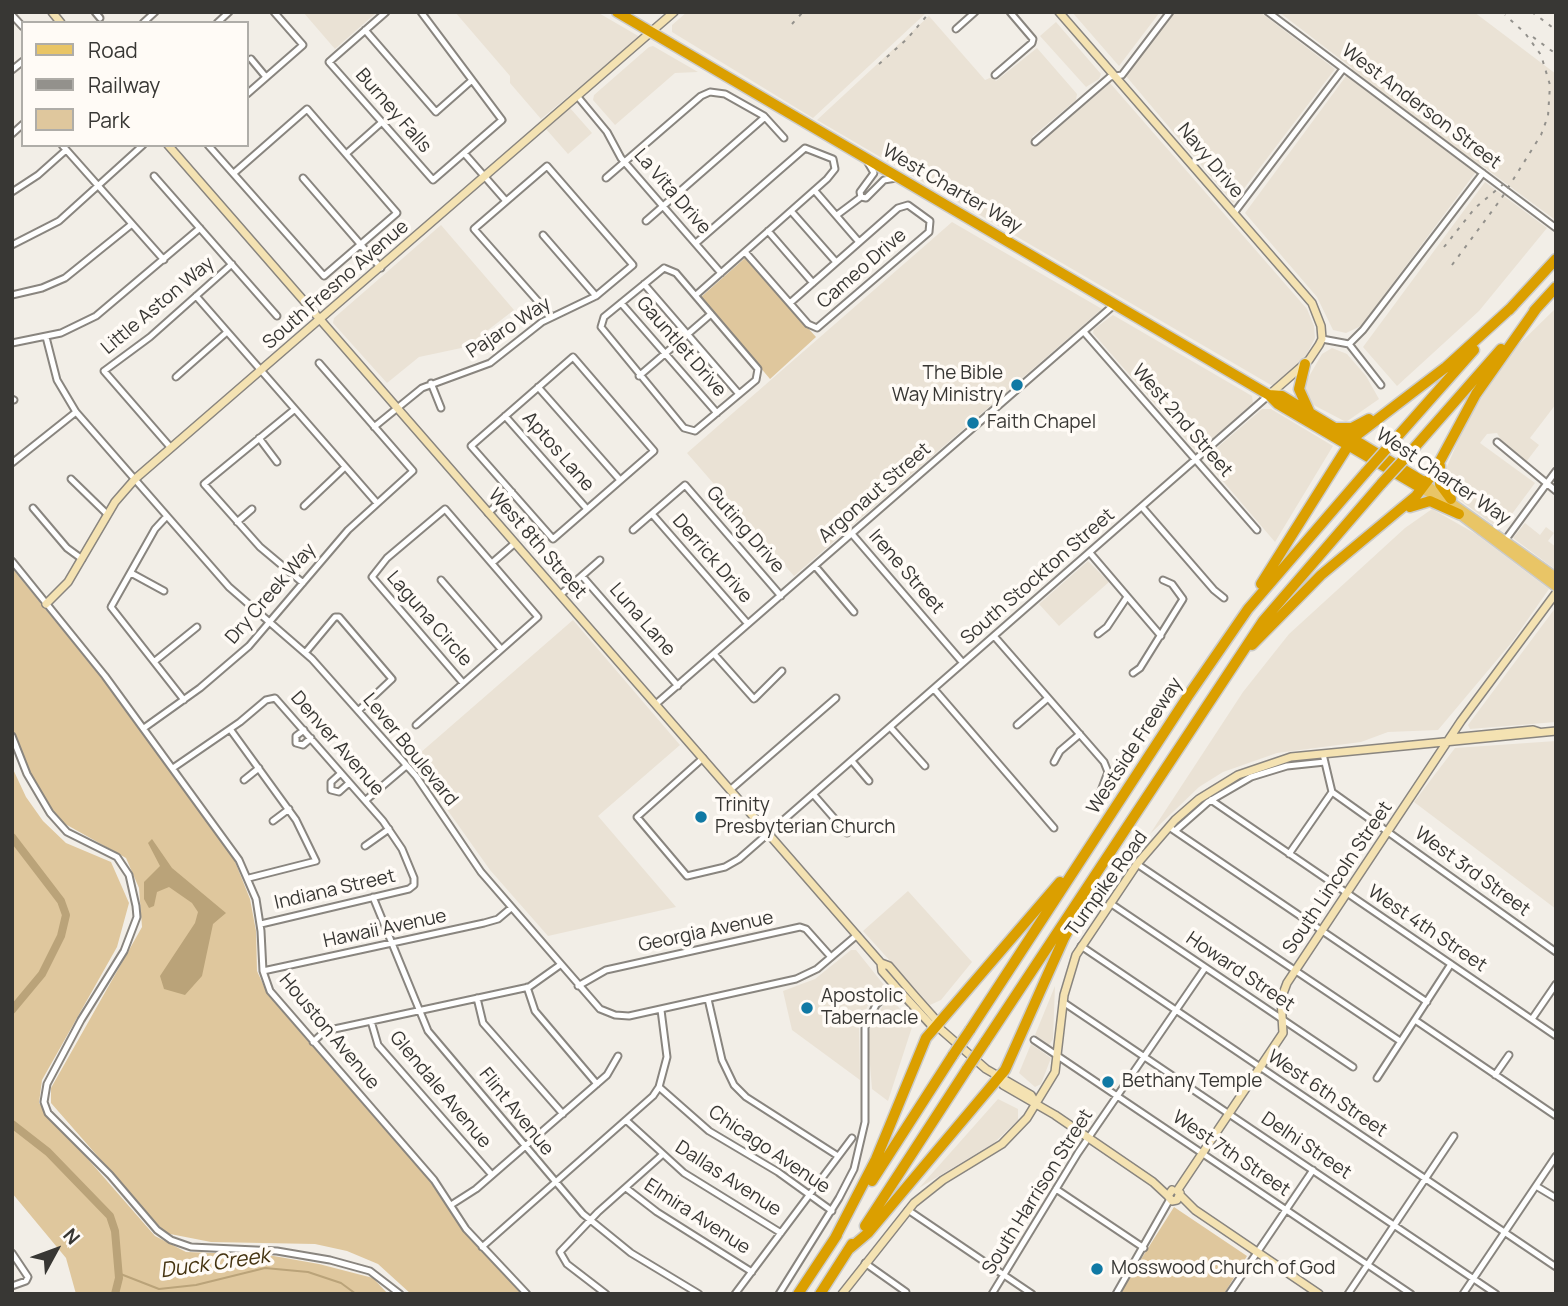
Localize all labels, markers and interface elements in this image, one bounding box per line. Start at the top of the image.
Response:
legend [21,21,248,147]
text: Road [88,36,138,64]
street label: West Anderson Street [1337,40,1505,174]
street label: Burney Falls [350,64,436,158]
text: Railway [88,71,160,99]
text: Park [88,106,130,134]
street label: Navy Drive [1172,119,1248,203]
street label: West Charter Way [878,140,1026,238]
street label: La Vita Drive [629,145,715,239]
street label: South Fresno Avenue [259,216,413,354]
street label: Cameo Drive [813,224,911,314]
street label: Little Aston Way [97,252,219,360]
street label: Pajaro Way [463,292,555,364]
street label: Gauntlet Drive [631,292,731,402]
street label: West 2nd Street [1127,360,1237,482]
place label: The Bible Way Ministry [892,363,1003,407]
marker: The Bible Way Ministry [1009,377,1025,393]
street label: Aptos Lane [517,408,599,496]
place label: Faith Chapel [987,412,1096,434]
marker: Faith Chapel [965,415,981,431]
street label: West Charter Way [1371,424,1515,530]
street label: Argonaut Street [814,438,936,548]
street label: Guting Drive [701,482,789,578]
street label: West 8th Street [483,484,591,604]
street label: South Stockton Street [956,504,1120,650]
street label: Derrick Drive [667,510,757,608]
street label: Irene Street [863,525,949,619]
street label: Dry Creek Way [221,539,321,649]
street label: Laguna Circle [381,567,477,671]
street label: Luna Lane [604,579,680,661]
street label: Westside Freeway [1082,674,1188,818]
street label: Denver Avenue [285,687,389,801]
street label: Lever Boulevard [358,689,462,811]
place label: Trinity Presbyterian Church [715,795,896,839]
street label: South Lincoln Street [1278,797,1398,959]
marker: Trinity Presbyterian Church [693,809,709,825]
street label: West 3rd Street [1410,822,1534,922]
street label: Turnpike Road [1061,827,1153,941]
street label: Indiana Street [272,865,398,915]
street label: West 4th Street [1363,881,1491,977]
street label: Hawaii Avenue [321,905,449,953]
street label: Georgia Avenue [636,907,776,957]
street label: Howard Street [1181,927,1299,1017]
street label: Houston Avenue [274,969,384,1095]
place label: Apostolic Tabernacle [821,986,918,1030]
marker: Apostolic Tabernacle [799,1000,815,1016]
street label: Glendale Avenue [384,1027,496,1153]
street label: West 6th Street [1263,1046,1391,1142]
street label: Flint Avenue [474,1064,558,1160]
place label: Bethany Temple [1122,1071,1262,1093]
marker: Bethany Temple [1100,1074,1116,1090]
street label: Chicago Avenue [704,1101,834,1199]
street label: South Harrison Street [978,1105,1098,1279]
street label: West 7th Street [1168,1106,1294,1202]
street label: Delhi Street [1257,1108,1355,1184]
street label: Dallas Avenue [671,1136,785,1222]
street label: Elmira Avenue [640,1174,754,1260]
north arrow [21,1215,91,1285]
text: N [58,1223,86,1250]
water label: Duck Creek [159,1244,271,1284]
place label: Mosswood Church of God [1111,1258,1336,1280]
marker: Mosswood Church of God [1089,1261,1105,1277]

